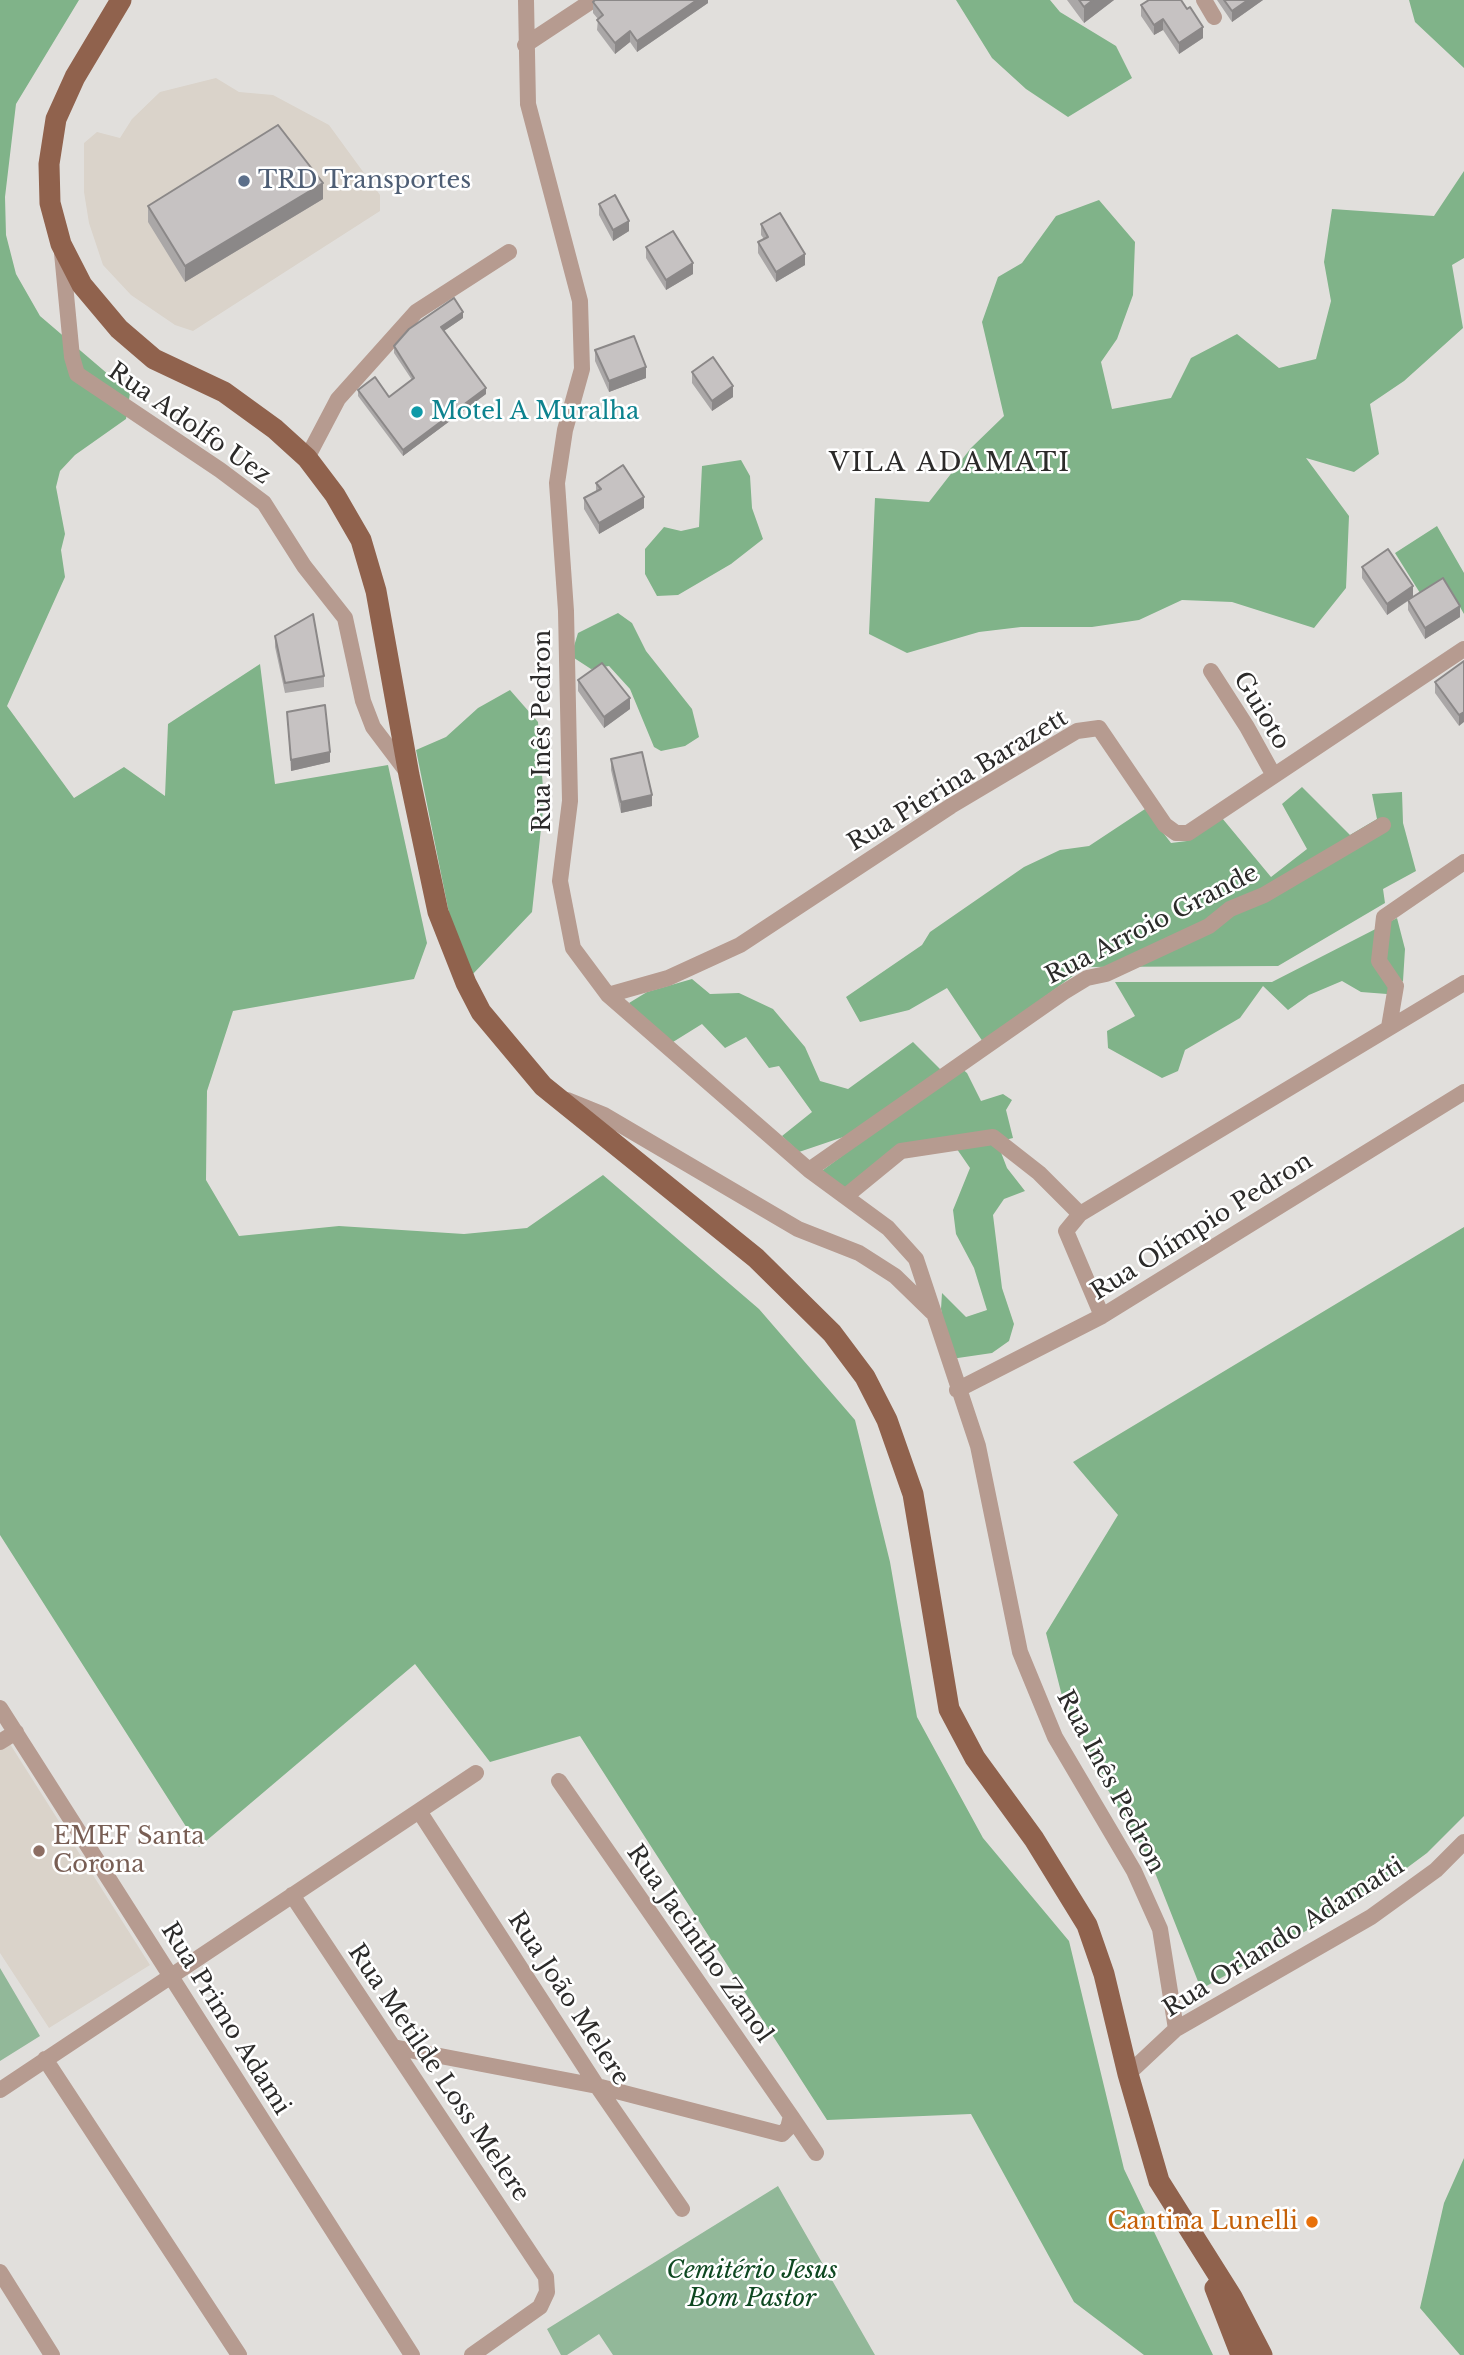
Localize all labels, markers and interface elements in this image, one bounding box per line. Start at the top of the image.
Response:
place label: TRD Transportes [258,167,471,195]
marker: TRD Transportes [236,173,252,189]
street label: Rua Adolfo Uez [102,357,276,491]
place label: Motel A Muralha [431,398,639,426]
marker: Motel A Muralha [409,404,425,420]
district label: VILA ADAMATI [830,448,1070,480]
street label: Rua Inês Pedron [529,630,557,832]
street label: Guioto [1227,667,1295,755]
street label: Rua Pierina Barazett [843,704,1073,858]
street label: Rua Arroio Grande [1041,859,1263,991]
street label: Rua Olímpio Pedron [1086,1147,1318,1307]
street label: Rua Inês Pedron [1050,1686,1170,1878]
place label: EMEF Santa Corona [53,1823,205,1879]
street label: Rua Jacintho Zanol [620,1840,778,2048]
marker: EMEF Santa Corona [31,1843,47,1859]
street label: Rua Orlando Adamatti [1158,1852,1410,2024]
street label: Rua João Melere [501,1907,635,2091]
street label: Rua Primo Adami [154,1918,296,2120]
street label: Rua Metilde Loss Melere [341,1939,535,2207]
place label: Cantina Lunelli [1107,2208,1298,2236]
marker: Cantina Lunelli [1304,2214,1320,2230]
park label: Cemitério Jesus Bom Pastor [666,2257,838,2313]

